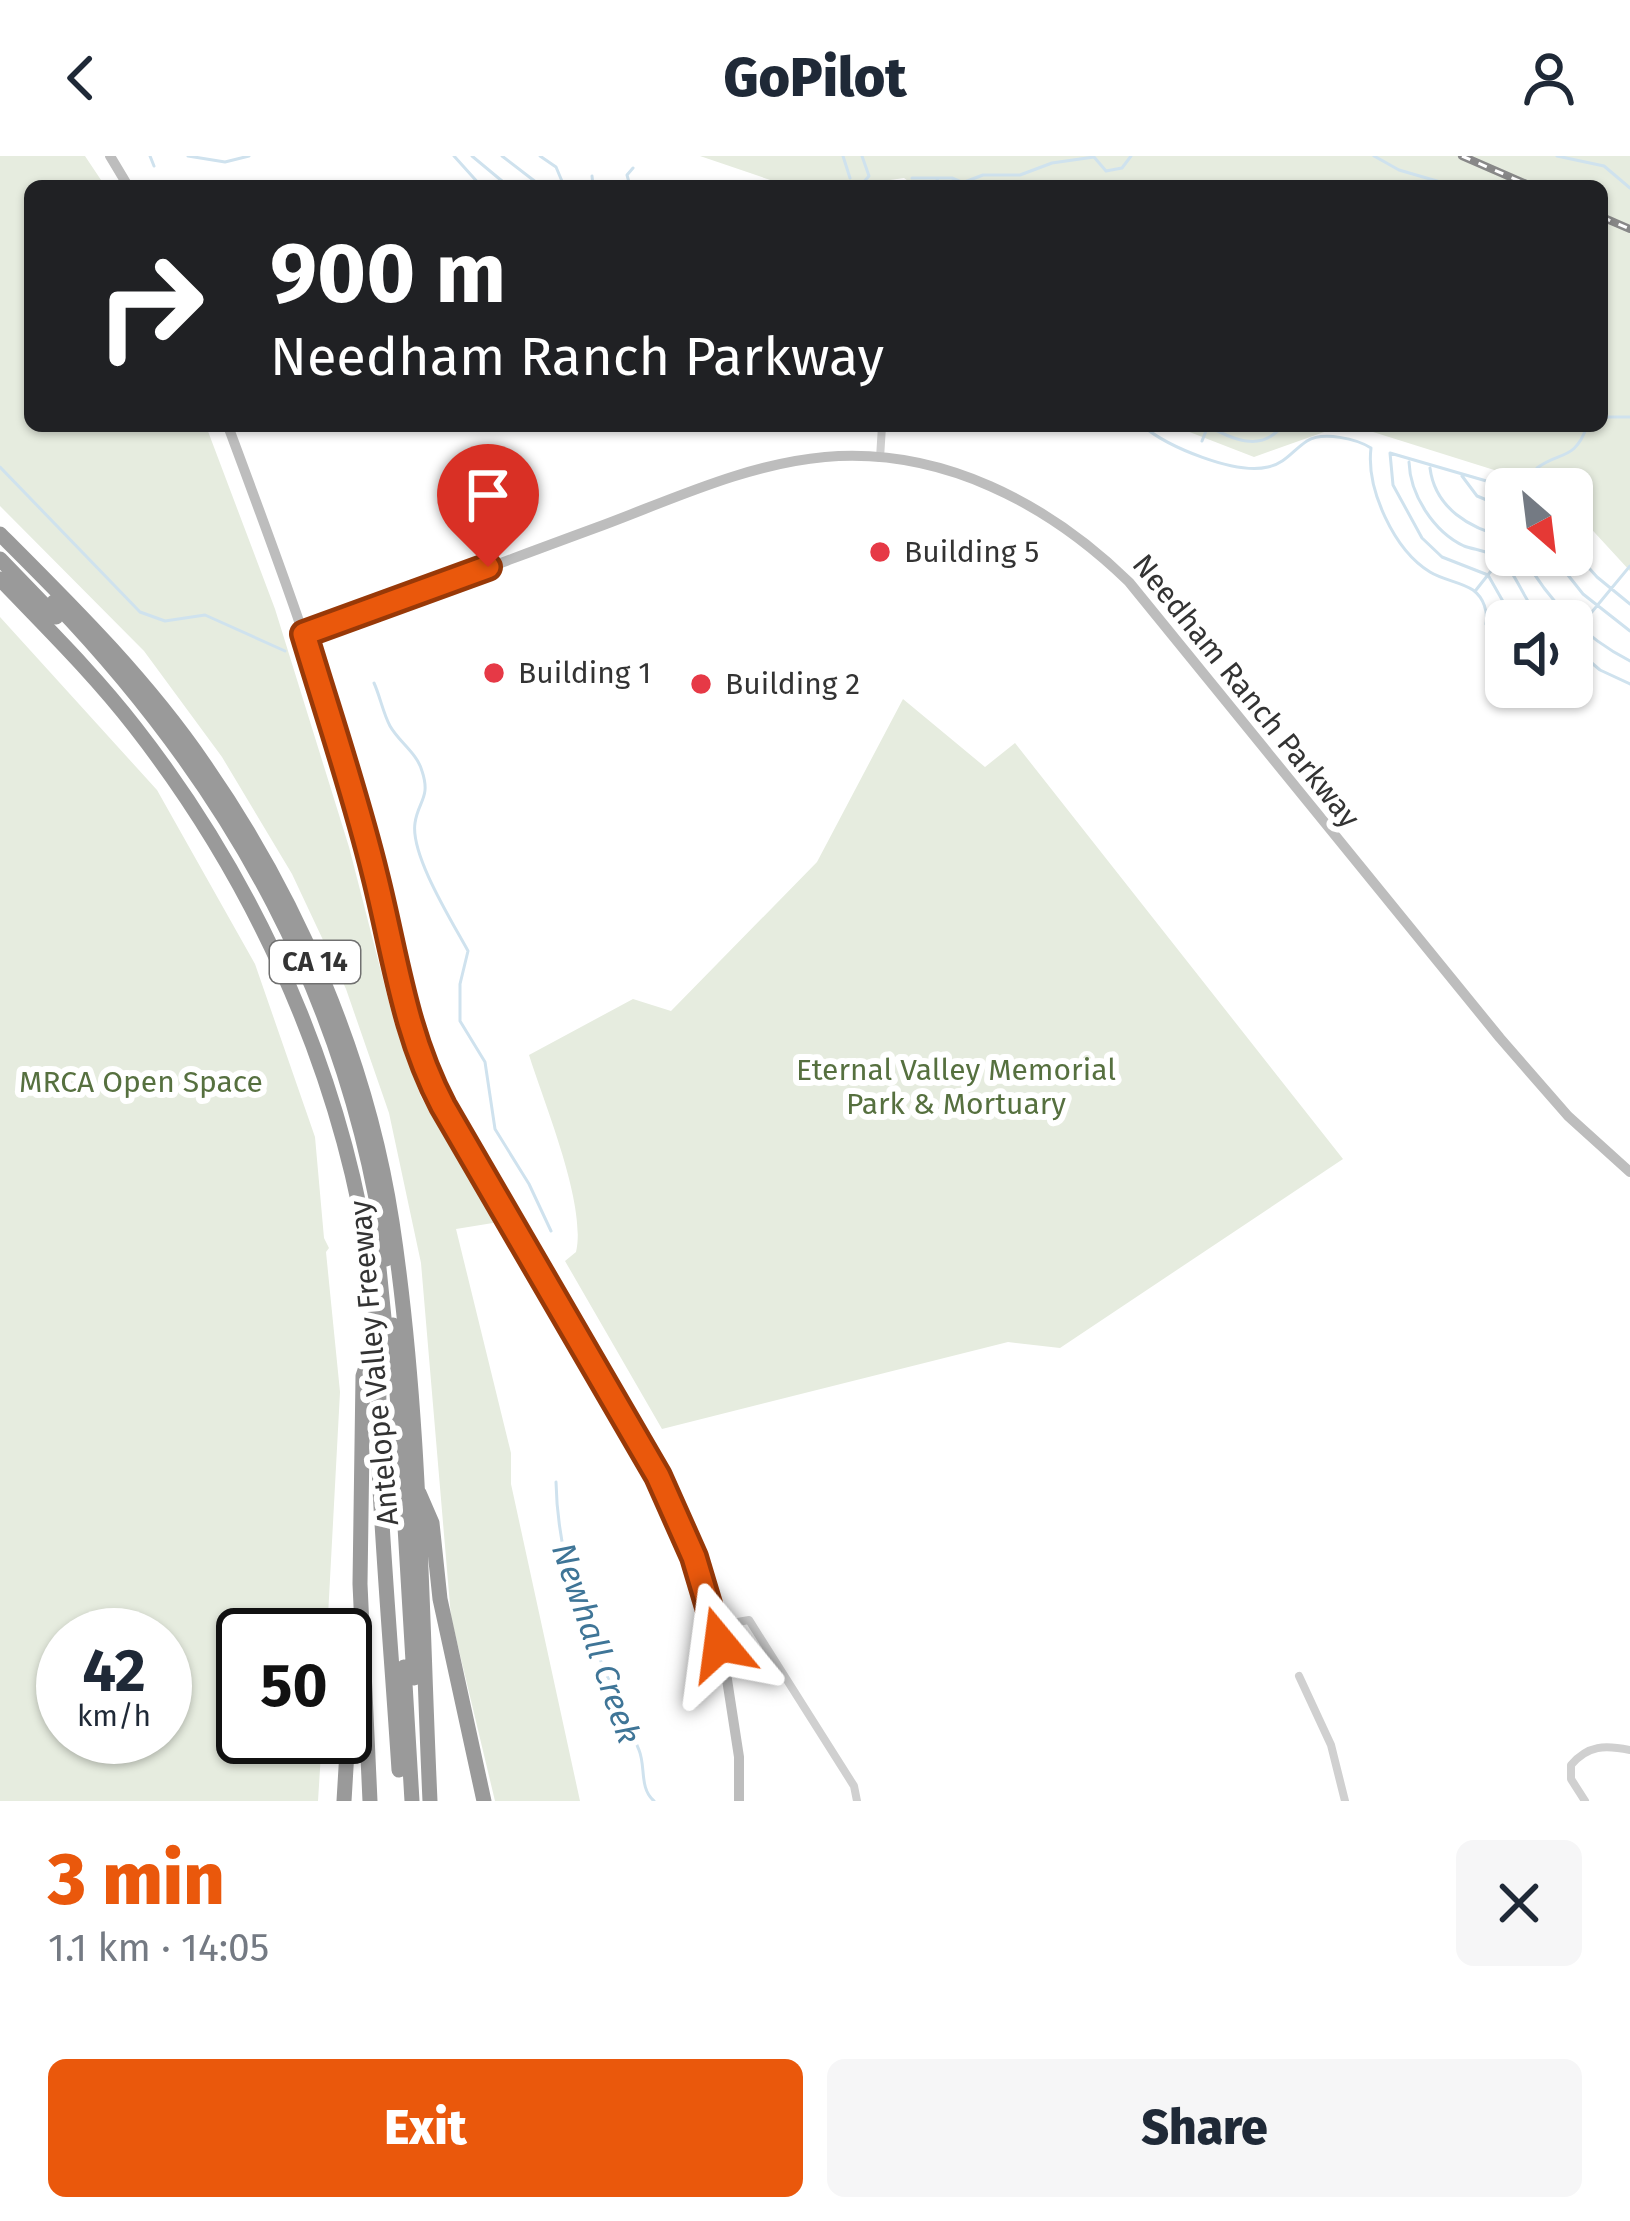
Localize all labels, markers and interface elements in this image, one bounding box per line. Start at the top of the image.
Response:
icon: back [48,45,114,111]
icon: person [1516,45,1582,111]
text: GoPilot [723,46,907,110]
text: 900 m [270,223,506,324]
icon: right [72,228,228,384]
text: Needham Ranch Parkway [270,325,884,389]
pin [437,444,539,567]
icon: arrive [455,462,521,528]
north arrow [1485,468,1593,576]
map controls [1485,468,1593,708]
place label: Building 5 [904,534,1039,570]
marker: Building 5 [867,539,893,565]
street label: Needham Ranch Parkway [1125,547,1367,835]
button: sound [1485,600,1593,708]
place label: Building 1 [518,655,651,691]
marker: Building 1 [481,660,507,686]
place label: Building 2 [725,666,860,702]
marker: Building 2 [688,671,714,697]
road number: CA 14 [270,941,360,983]
park label: Eternal Valley Memorial Park & Mortuary [796,1052,1116,1122]
park label: MRCA Open Space [19,1064,263,1100]
street label: Antelope Valley Freeway [342,1199,406,1527]
water label: Newhall Creek [543,1538,649,1749]
position arrow [657,1581,783,1707]
speed limit sign: 50 [216,1608,372,1764]
text: 42 [82,1635,146,1707]
text: km/h [77,1698,151,1734]
text: 3 min [48,1837,225,1923]
button: close [1456,1840,1582,1966]
text: 1.1 km · 14:05 [48,1925,269,1971]
button: Exit [48,2059,803,2197]
button: Share [827,2059,1582,2197]

